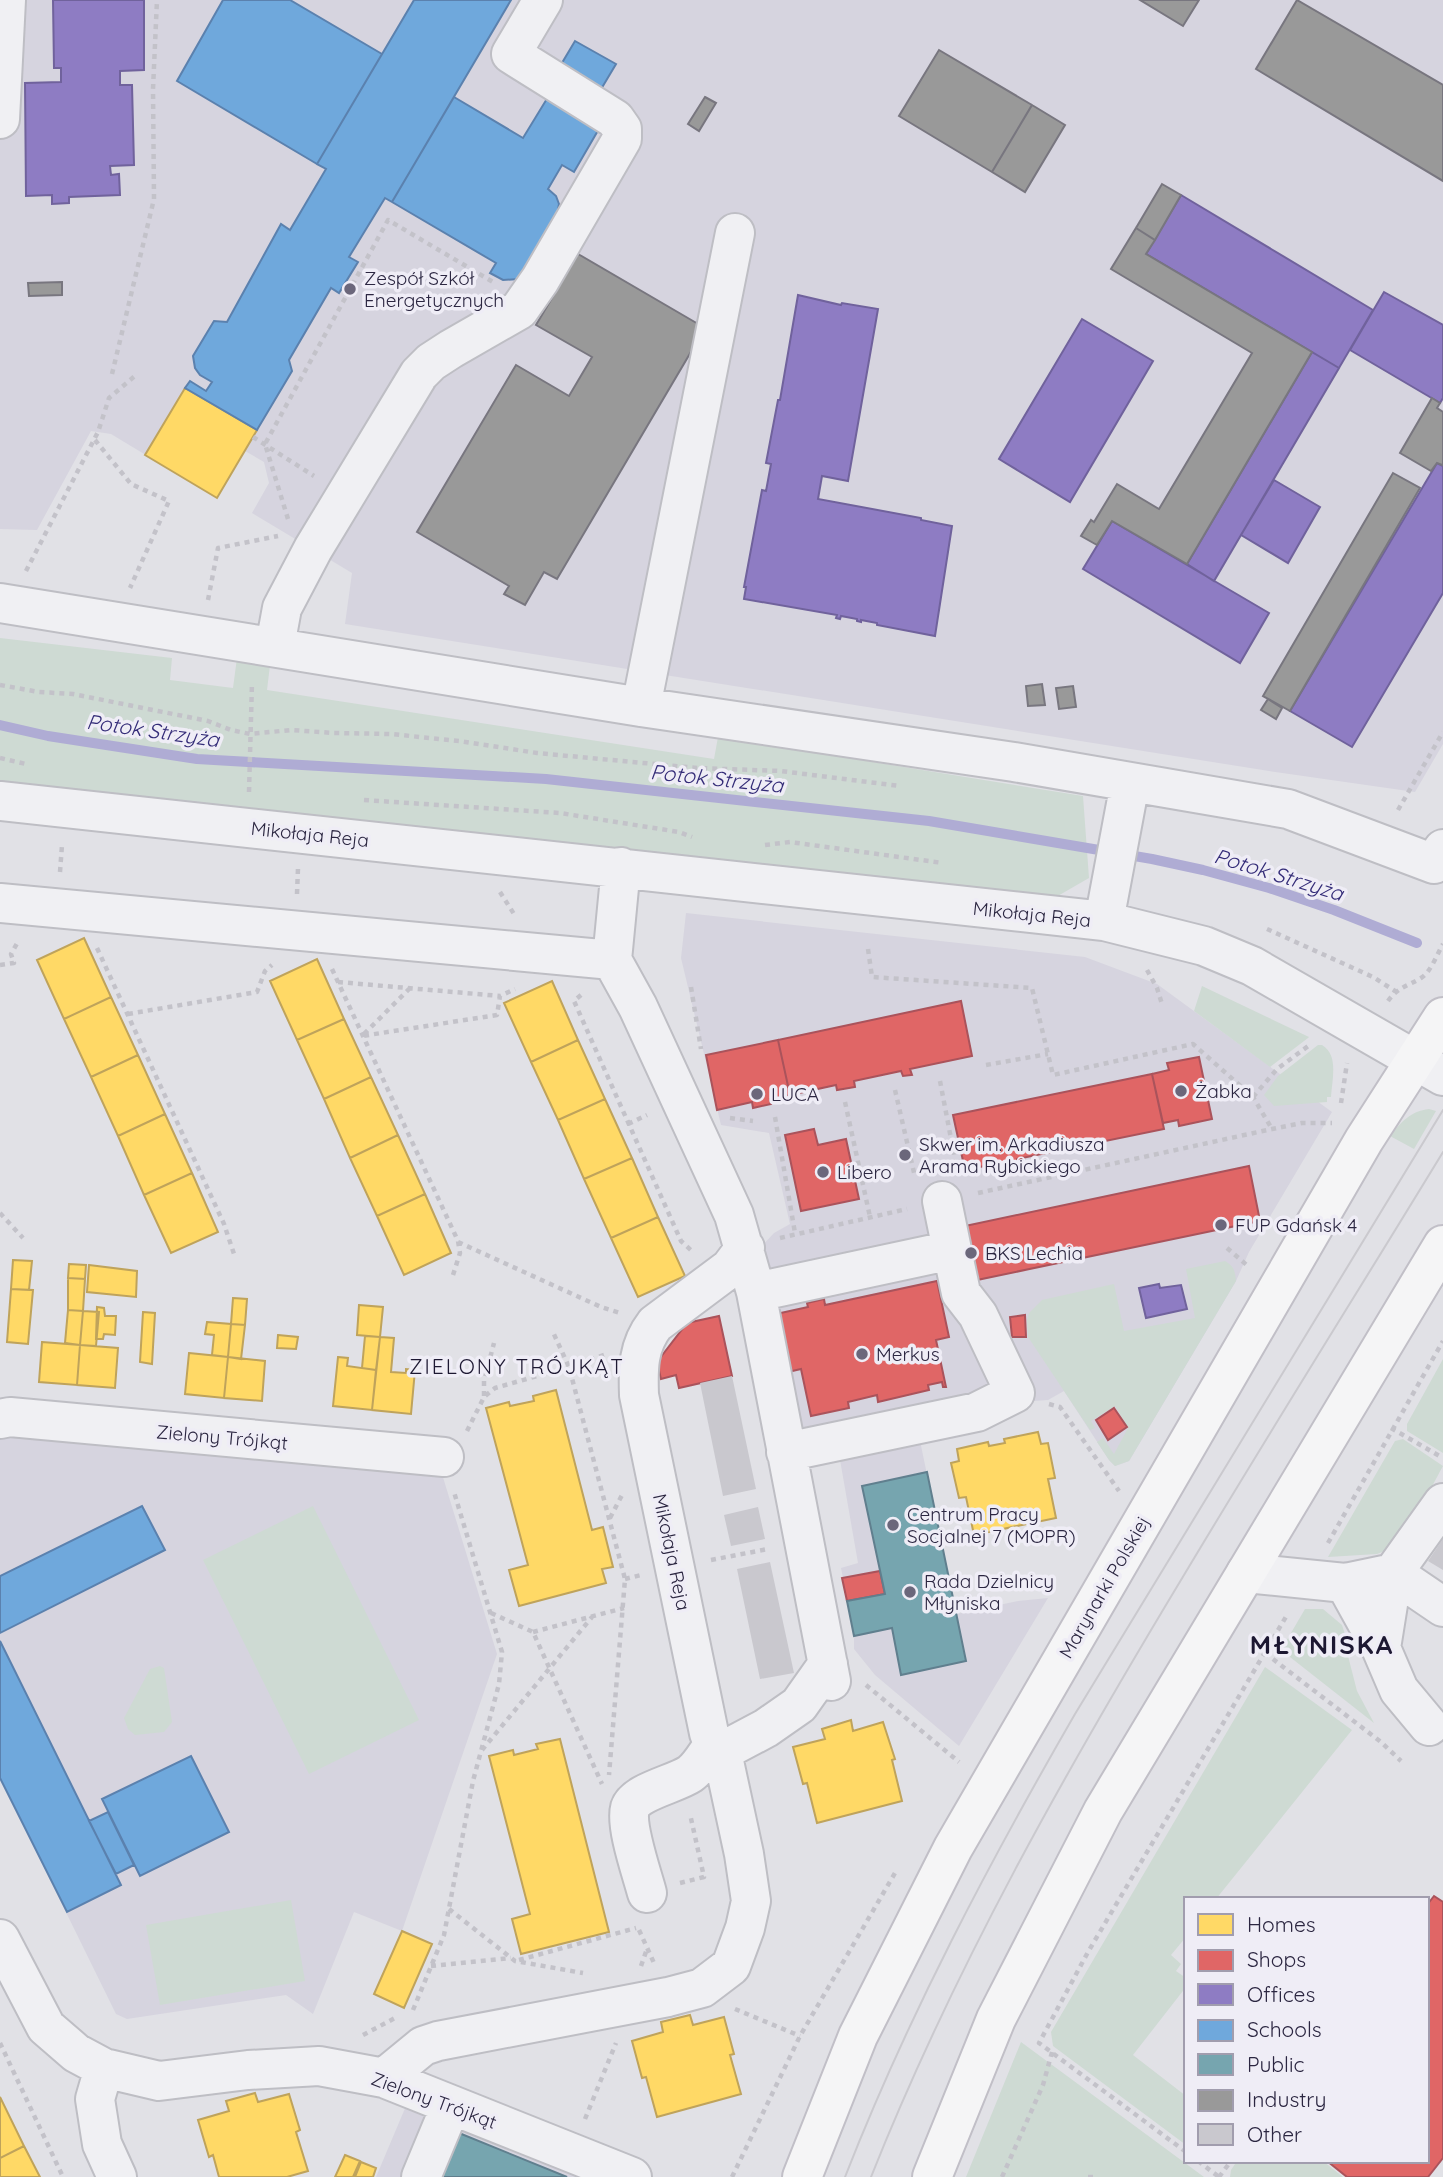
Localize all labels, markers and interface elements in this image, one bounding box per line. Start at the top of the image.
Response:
place label: Zespół Szkół Energetycznych [364,266,504,312]
marker: Zespół Szkół Energetycznych [342,281,358,297]
water label: Potok Strzyża [85,708,222,752]
water label: Potok Strzyża [649,758,786,798]
street label: Mikołaja Reja [250,816,370,852]
water label: Potok Strzyża [1211,842,1348,906]
street label: Mikołaja Reja [972,896,1092,932]
place label: Żabka [1195,1079,1252,1103]
place label: LUCA [771,1082,819,1106]
marker: Żabka [1173,1083,1189,1099]
marker: LUCA [749,1086,765,1102]
place label: Skwer im. Arkadiusza Arama Rybickiego [919,1132,1105,1178]
marker: Skwer im. Arkadiusza Arama Rybickiego [897,1147,913,1163]
place label: Libero [837,1160,892,1184]
marker: Libero [815,1164,831,1180]
place label: FUP Gdańsk 4 [1235,1213,1357,1237]
marker: FUP Gdańsk 4 [1213,1217,1229,1233]
place label: BKS Lechia [985,1241,1083,1265]
marker: BKS Lechia [963,1245,979,1261]
place label: Merkus [876,1342,940,1366]
marker: Merkus [854,1346,870,1362]
district label: ZIELONY TRÓJKĄT [409,1353,625,1379]
street label: Zielony Trójkąt [155,1419,289,1455]
street label: Mikołaja Reja [648,1491,696,1613]
place label: Centrum Pracy Socjalnej 7 (MOPR) [907,1502,1076,1548]
street label: Marynarki Polskiej [1053,1511,1155,1663]
marker: Centrum Pracy Socjalnej 7 (MOPR) [885,1517,901,1533]
place label: Rada Dzielnicy Młyniska [924,1569,1054,1615]
marker: Rada Dzielnicy Młyniska [902,1584,918,1600]
district label: MŁYNISKA [1250,1628,1394,1661]
legend [1184,1897,1429,2163]
text: Homes [1247,1911,1316,1937]
text: Shops [1247,1946,1306,1972]
text: Offices [1247,1981,1315,2007]
text: Schools [1247,2016,1322,2042]
text: Public [1247,2051,1304,2077]
street label: Zielony Trójkąt [368,2066,500,2134]
text: Industry [1247,2086,1326,2112]
text: Other [1247,2121,1302,2147]

